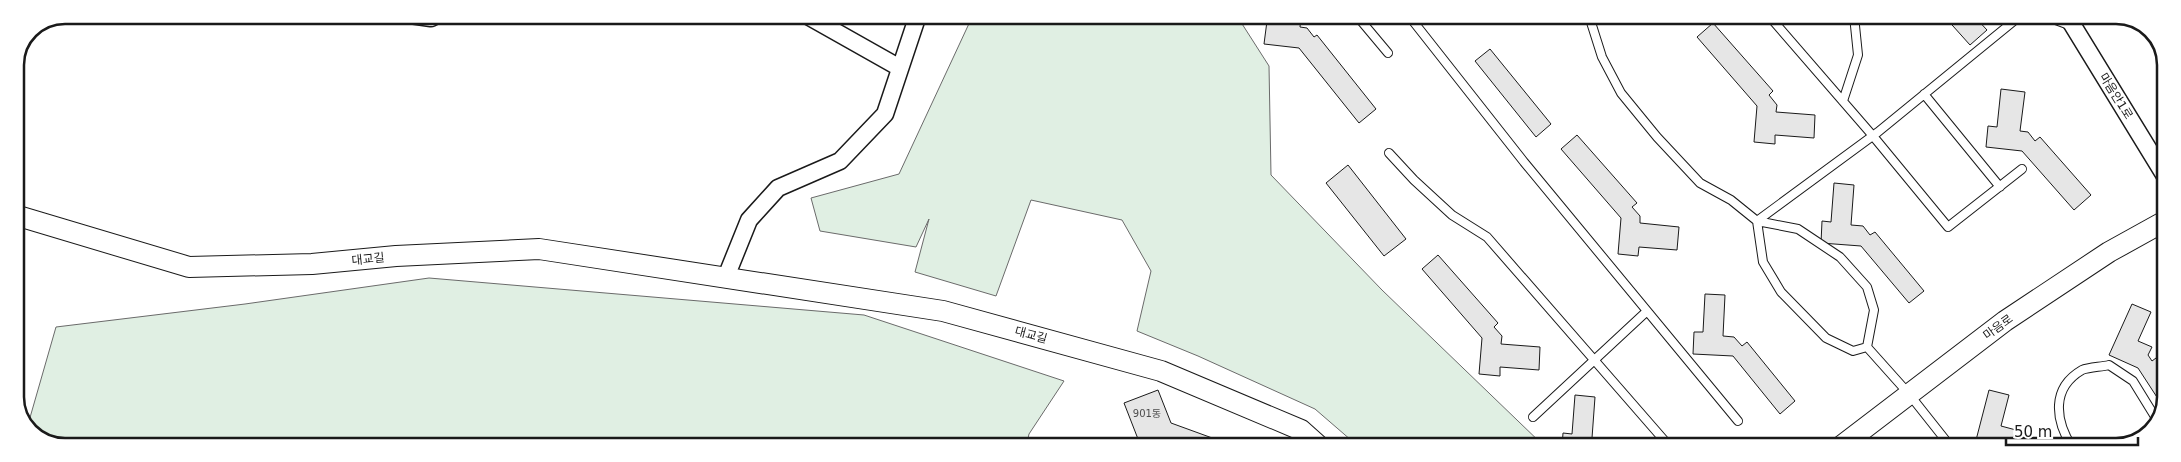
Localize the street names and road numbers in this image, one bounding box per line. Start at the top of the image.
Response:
street label: 마음안1로 [2096,70,2136,122]
street label: 대교길 [351,250,385,268]
street label: 마음로 [1980,312,2016,342]
street label: 대교길 [1013,324,1049,346]

